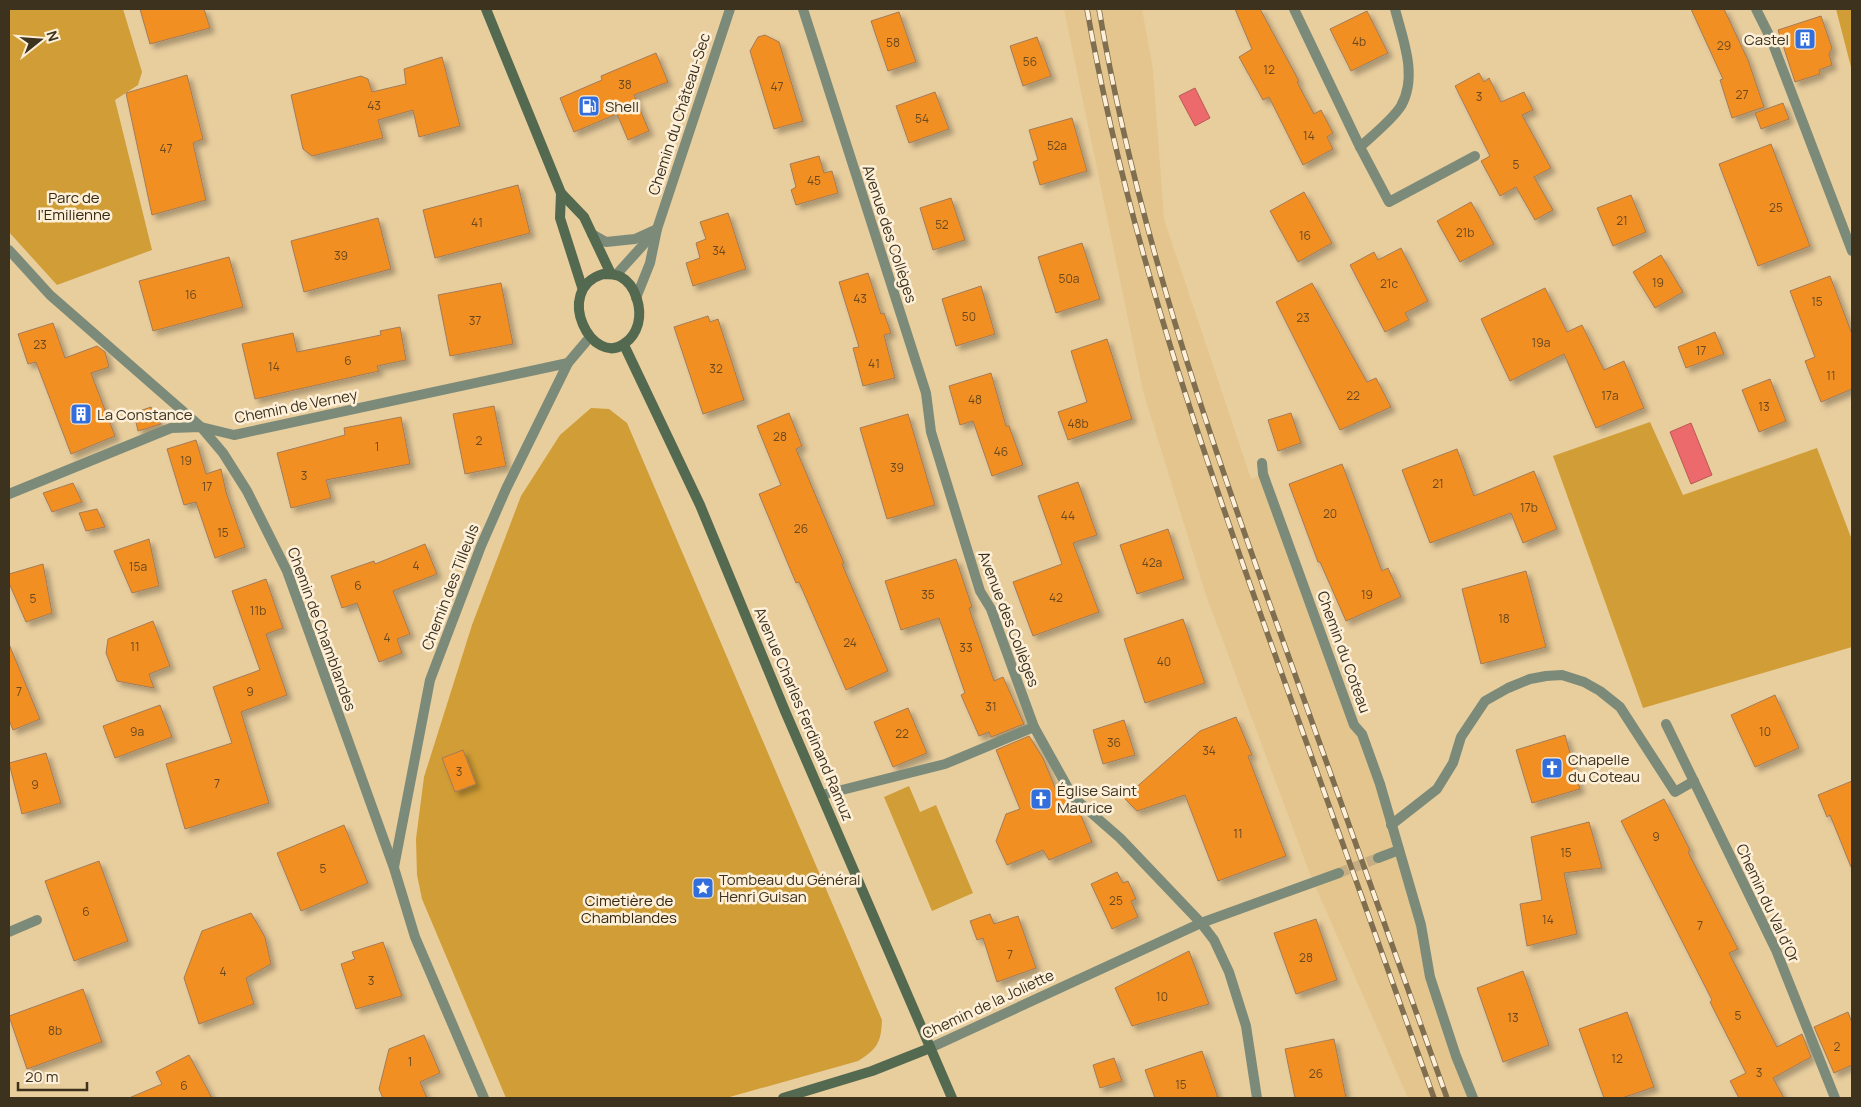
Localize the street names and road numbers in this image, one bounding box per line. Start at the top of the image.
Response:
street label: Chemin du Château-Sec [643,30,715,198]
street label: Avenue des Collèges [858,162,922,306]
street label: Chemin de Verney [233,384,359,428]
street label: Chemin des Tilleuls [416,521,484,653]
street label: Chemin de Chamblandes [283,544,361,714]
street label: Avenue des Collèges [973,548,1045,690]
street label: Chemin du Coteau [1312,588,1376,716]
street label: Avenue Charles Ferdinand Ramuz [749,604,859,824]
street label: Chemin du Val d'Or [1731,840,1805,966]
street label: Chemin de la Joliette [919,964,1058,1044]

